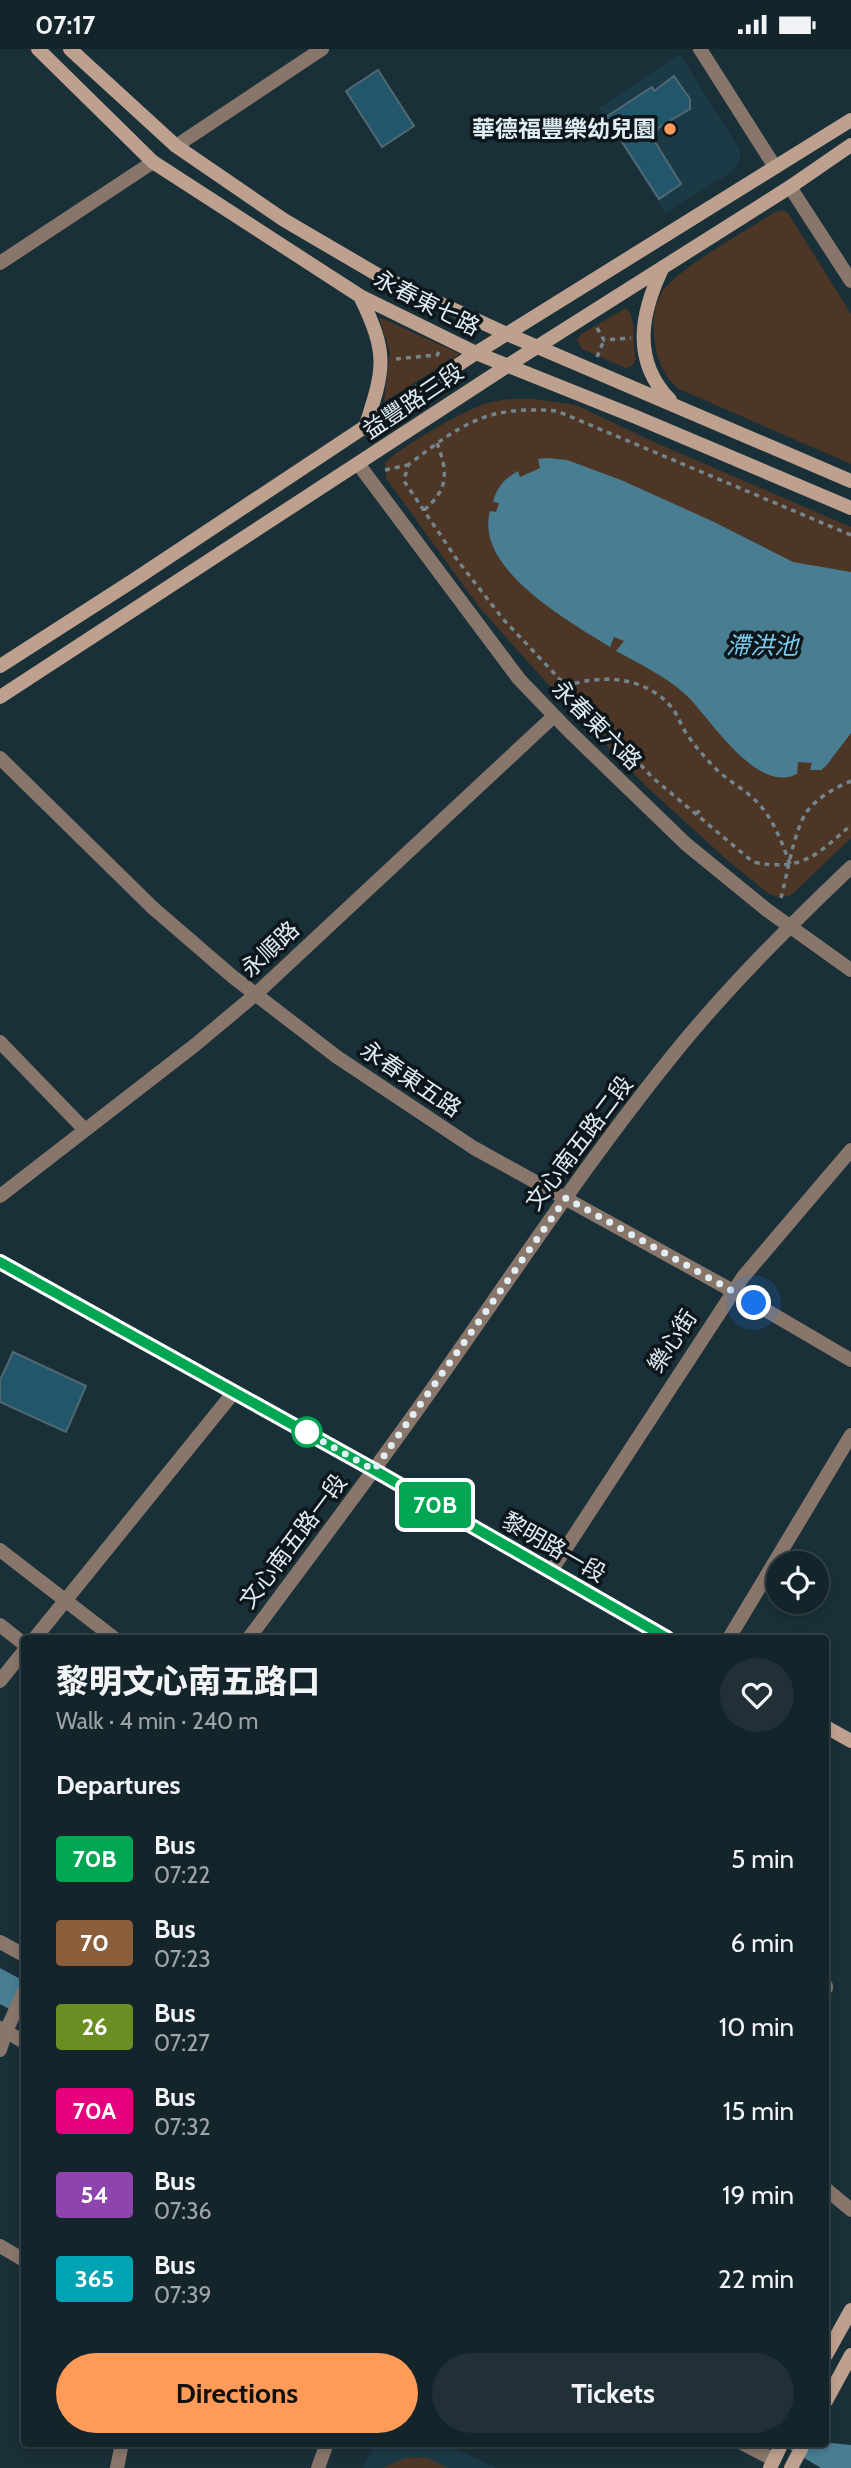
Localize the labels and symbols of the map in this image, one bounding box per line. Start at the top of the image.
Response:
place label: 華德福豐樂幼兒園 [472,115,656,143]
marker: 華德福豐樂幼兒園 [662,121,678,137]
street label: 永春東七路 [369,264,485,342]
street label: 益豐路三段 [358,357,468,445]
water label: 滯洪池 [726,631,801,660]
street label: 永春東六路 [546,674,648,776]
street label: 永順路 [235,915,305,983]
street label: 永春東五路 [356,1035,466,1123]
street label: 文心南五路二段 [519,1070,639,1216]
your location [736,1285,771,1320]
street label: 樂心街 [641,1304,703,1378]
unlabelled marker [292,1417,322,1447]
street label: 文心南五路一段 [233,1468,353,1614]
line badge: 70B [395,1482,475,1528]
street label: 黎明路一段 [497,1506,611,1588]

